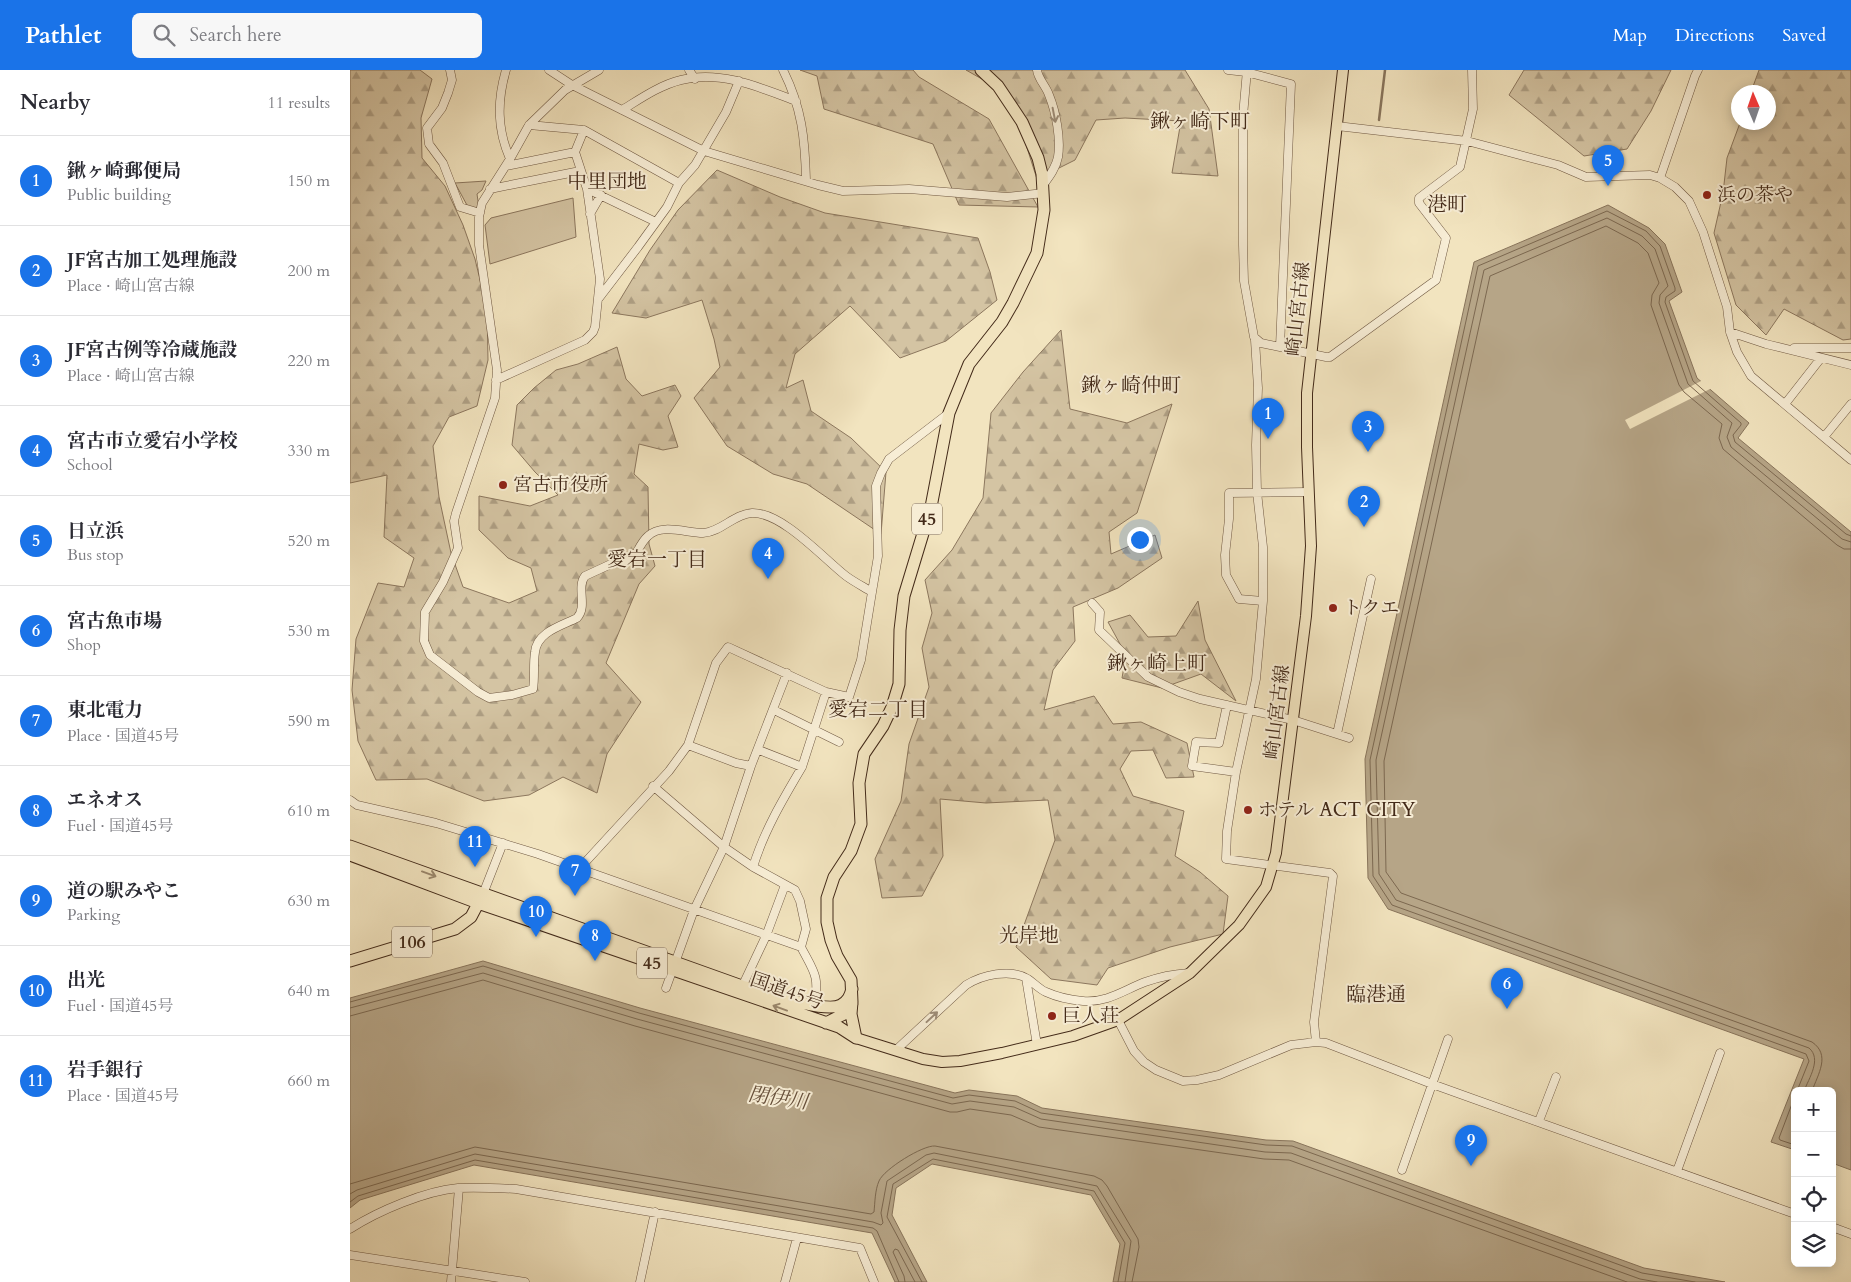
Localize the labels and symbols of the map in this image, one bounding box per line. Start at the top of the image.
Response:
north arrow [1731,85,1776,130]
one-way arrow [1049,107,1059,123]
district label: 鍬ヶ崎下町 [1150,108,1250,135]
pin: 5 [1592,145,1624,186]
district label: 中里団地 [567,168,647,195]
place label: 浜の茶や [1717,182,1793,208]
marker: 浜の茶や [1701,189,1713,201]
district label: 港町 [1427,191,1467,218]
street label: 崎山宮古線 [1280,260,1316,358]
district label: 鍬ヶ崎仲町 [1081,372,1181,399]
pin: 1 [1252,398,1284,439]
pin: 3 [1352,411,1384,452]
place label: 宮古市役所 [513,472,608,498]
marker: 宮古市役所 [497,479,509,491]
pin: 2 [1348,486,1380,527]
road number: 45 [912,504,942,534]
your location [1127,527,1153,553]
pin: 4 [752,538,784,579]
district label: 愛宕一丁目 [607,546,707,573]
place label: トクエ [1343,595,1399,621]
marker: トクエ [1327,602,1339,614]
district label: 鍬ヶ崎上町 [1107,650,1207,677]
street label: 崎山宮古線 [1258,663,1296,761]
district label: 愛宕二丁目 [828,696,928,723]
place label: ホテル ACT CITY [1258,797,1416,823]
marker: ホテル ACT CITY [1242,804,1254,816]
pin: 11 [459,826,491,867]
pin: 7 [559,855,591,896]
one-way arrow [421,870,436,879]
pin: 10 [520,896,552,937]
pin: 8 [579,920,611,961]
district label: 光岸地 [999,922,1059,949]
road number: 106 [392,926,432,958]
road number: 45 [637,948,667,978]
street label: 国道45号 [747,966,827,1016]
pin: 6 [1491,968,1523,1009]
district label: 臨港通 [1346,981,1406,1008]
one-way arrow [773,1003,788,1012]
place label: 巨人荘 [1062,1003,1119,1029]
marker: 巨人荘 [1046,1010,1058,1022]
one-way arrow [926,1011,938,1023]
water label: 閉伊川 [746,1080,812,1116]
pin: 9 [1455,1125,1487,1166]

